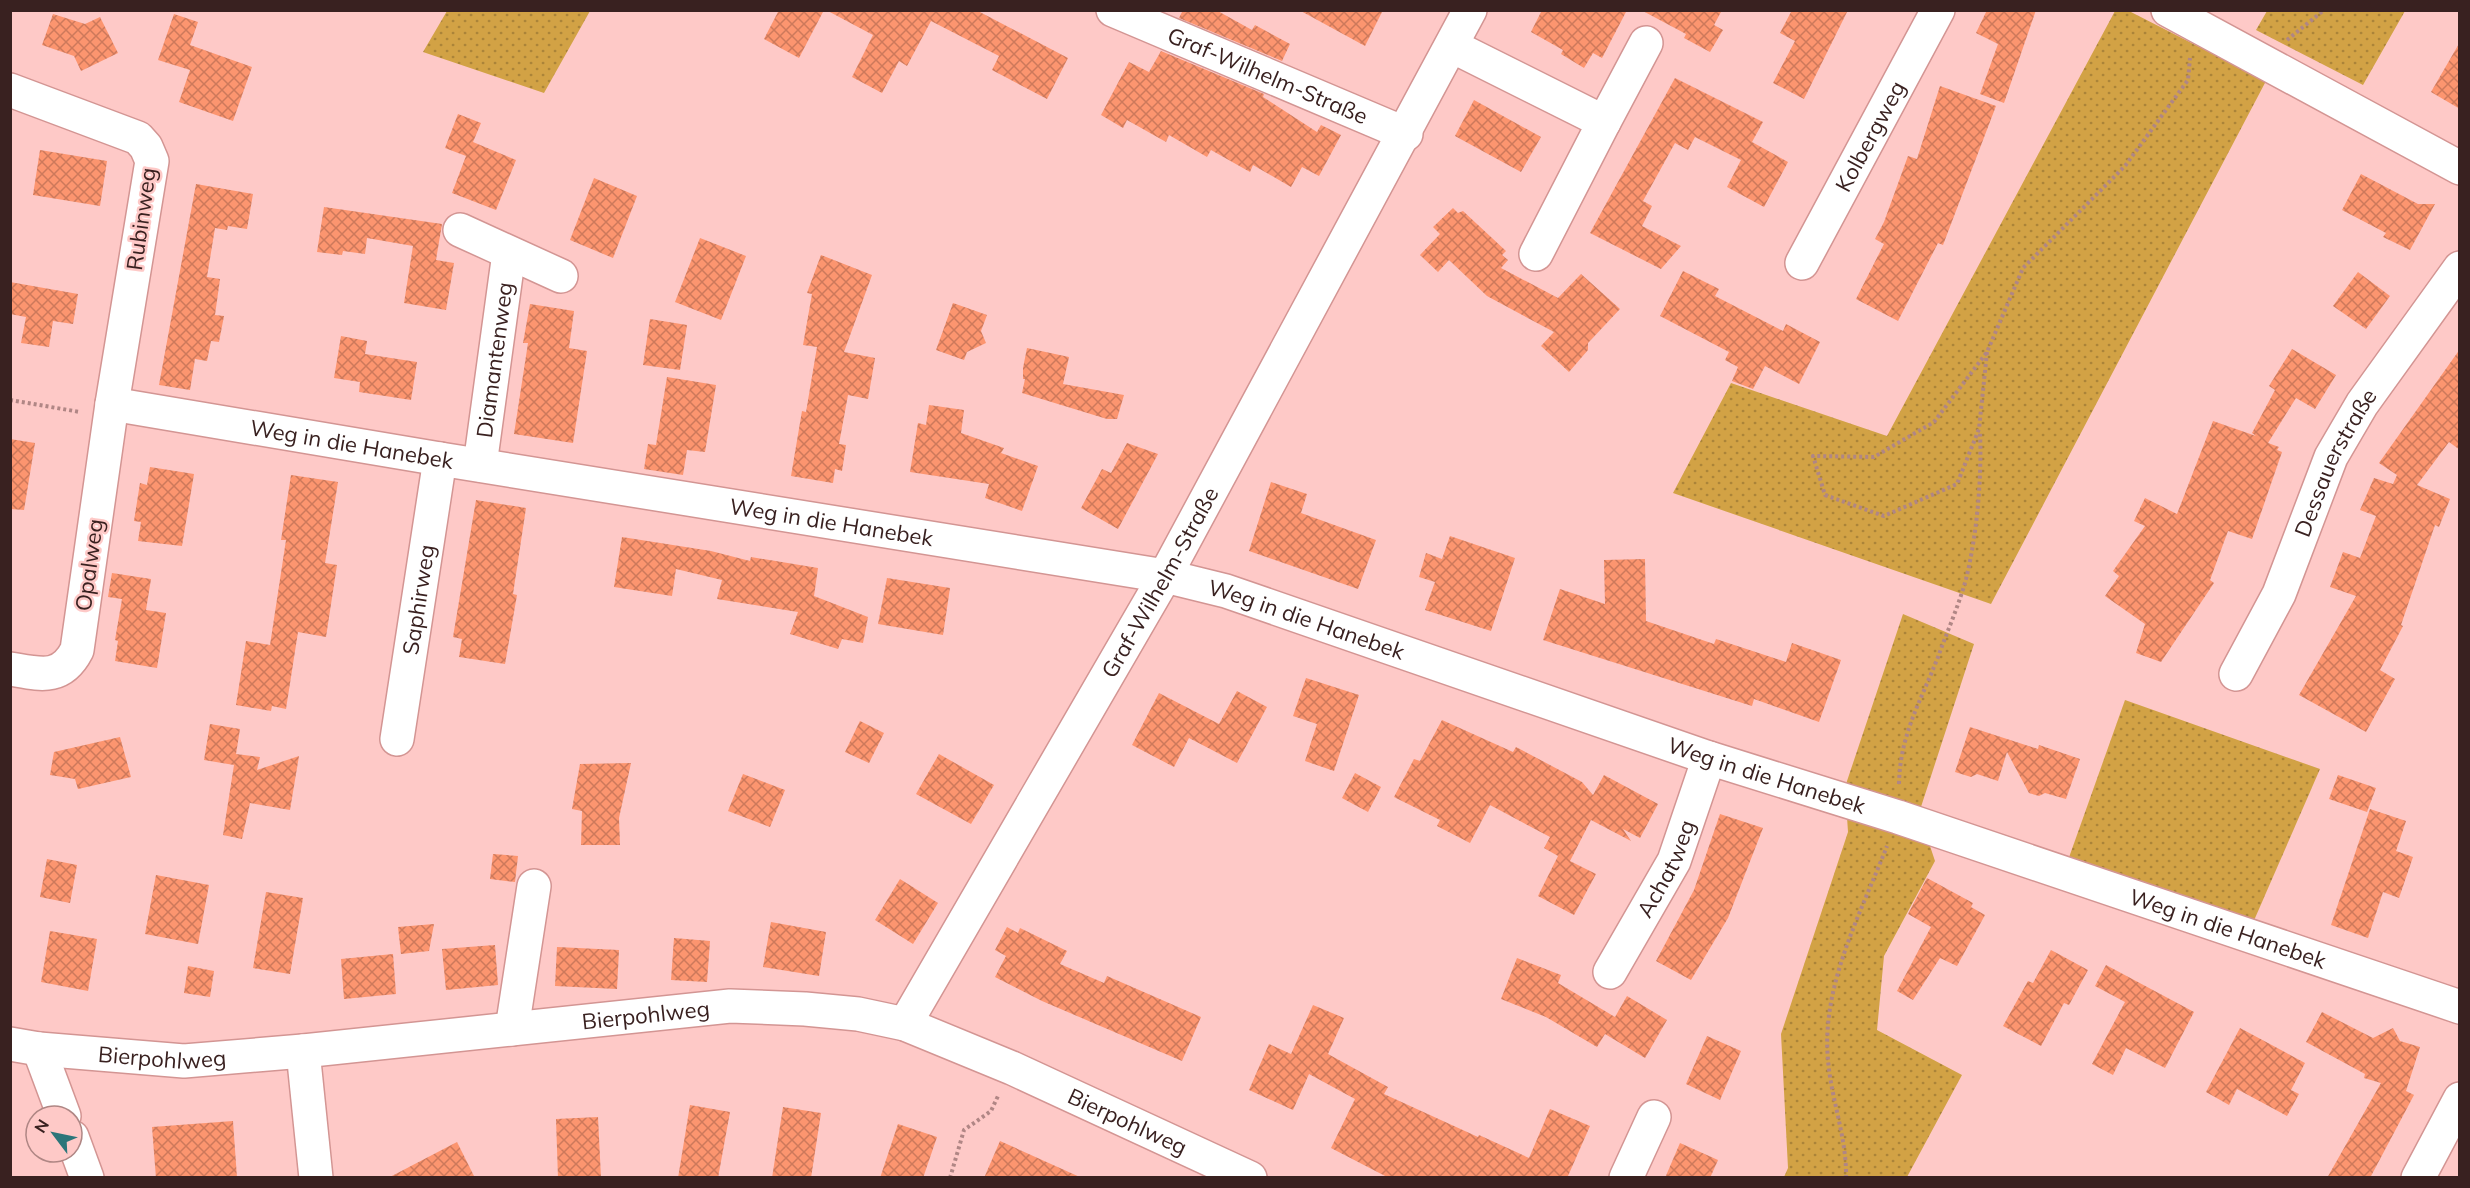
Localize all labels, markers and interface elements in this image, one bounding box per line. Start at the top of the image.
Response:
street label: Graf-Wilhelm-Straße [1163,21,1372,130]
street label: Kolbergweg [1829,76,1911,197]
street label: Rubinweg [120,166,162,272]
street label: Diamantenweg [470,280,519,440]
street label: Dessauerstraße [2288,383,2383,541]
street label: Weg in die Hanebek [248,413,456,475]
street label: Graf-Wilhelm-Straße [1095,482,1224,683]
street label: Weg in die Hanebek [728,492,936,552]
street label: Opalweg [69,517,109,613]
street label: Saphirweg [396,543,441,657]
street label: Weg in die Hanebek [1206,573,1409,666]
street label: Weg in die Hanebek [1664,731,1869,820]
street label: Achatweg [1631,816,1701,922]
street label: Weg in die Hanebek [2126,882,2330,975]
street label: Bierpohlweg [580,994,711,1036]
street label: Bierpohlweg [97,1040,227,1075]
street label: Bierpohlweg [1063,1082,1192,1161]
north arrow [24,1104,84,1164]
text: N [30,1116,53,1136]

